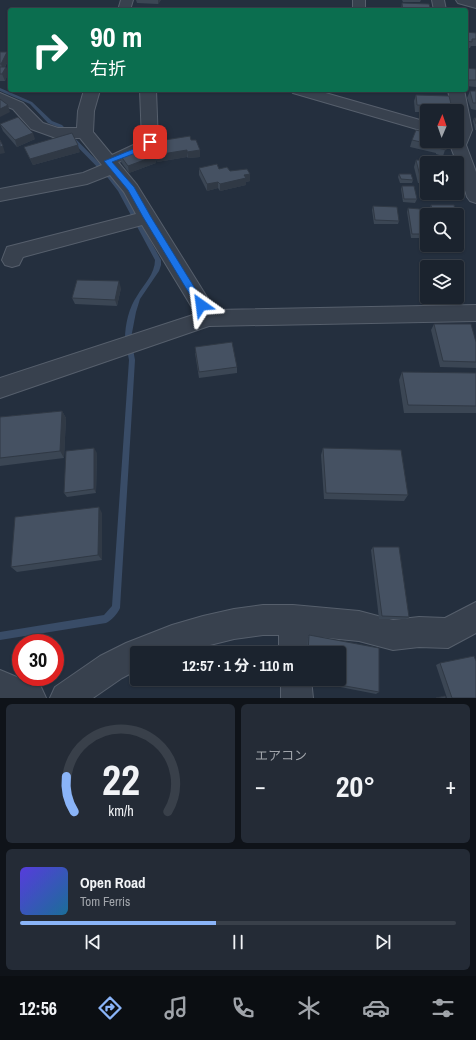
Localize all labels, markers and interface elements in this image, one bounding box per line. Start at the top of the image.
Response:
text: 90 m [90,18,142,56]
icon: right [24,24,76,76]
text: 右折 [90,56,126,81]
north arrow [420,104,464,148]
map controls [420,104,464,304]
pin [133,125,167,159]
icon: arrive [139,131,161,153]
button: sound [420,156,464,200]
button: search [420,208,464,252]
button: layers [420,260,464,304]
position arrow [180,284,222,326]
speed limit sign: 30 [12,634,64,686]
text: 12:57 · 1 分 · 110 m [182,655,294,676]
text: エアコン [255,747,307,764]
text: 22 [102,751,139,807]
text: 20° [336,766,375,806]
text: − [255,771,266,801]
text: + [445,771,456,801]
text: km/h [108,800,133,819]
text: Open Road [80,872,146,893]
text: Tom Ferris [80,893,130,910]
icon: previous [82,931,104,953]
icon: pause [227,931,249,953]
icon: next [372,931,394,953]
icon: directions [96,994,124,1022]
icon: music [162,994,190,1022]
icon: phone [229,994,257,1022]
icon: climate [295,994,323,1022]
icon: car [362,994,390,1022]
icon: filters [429,994,457,1022]
text: 12:56 [19,996,57,1021]

